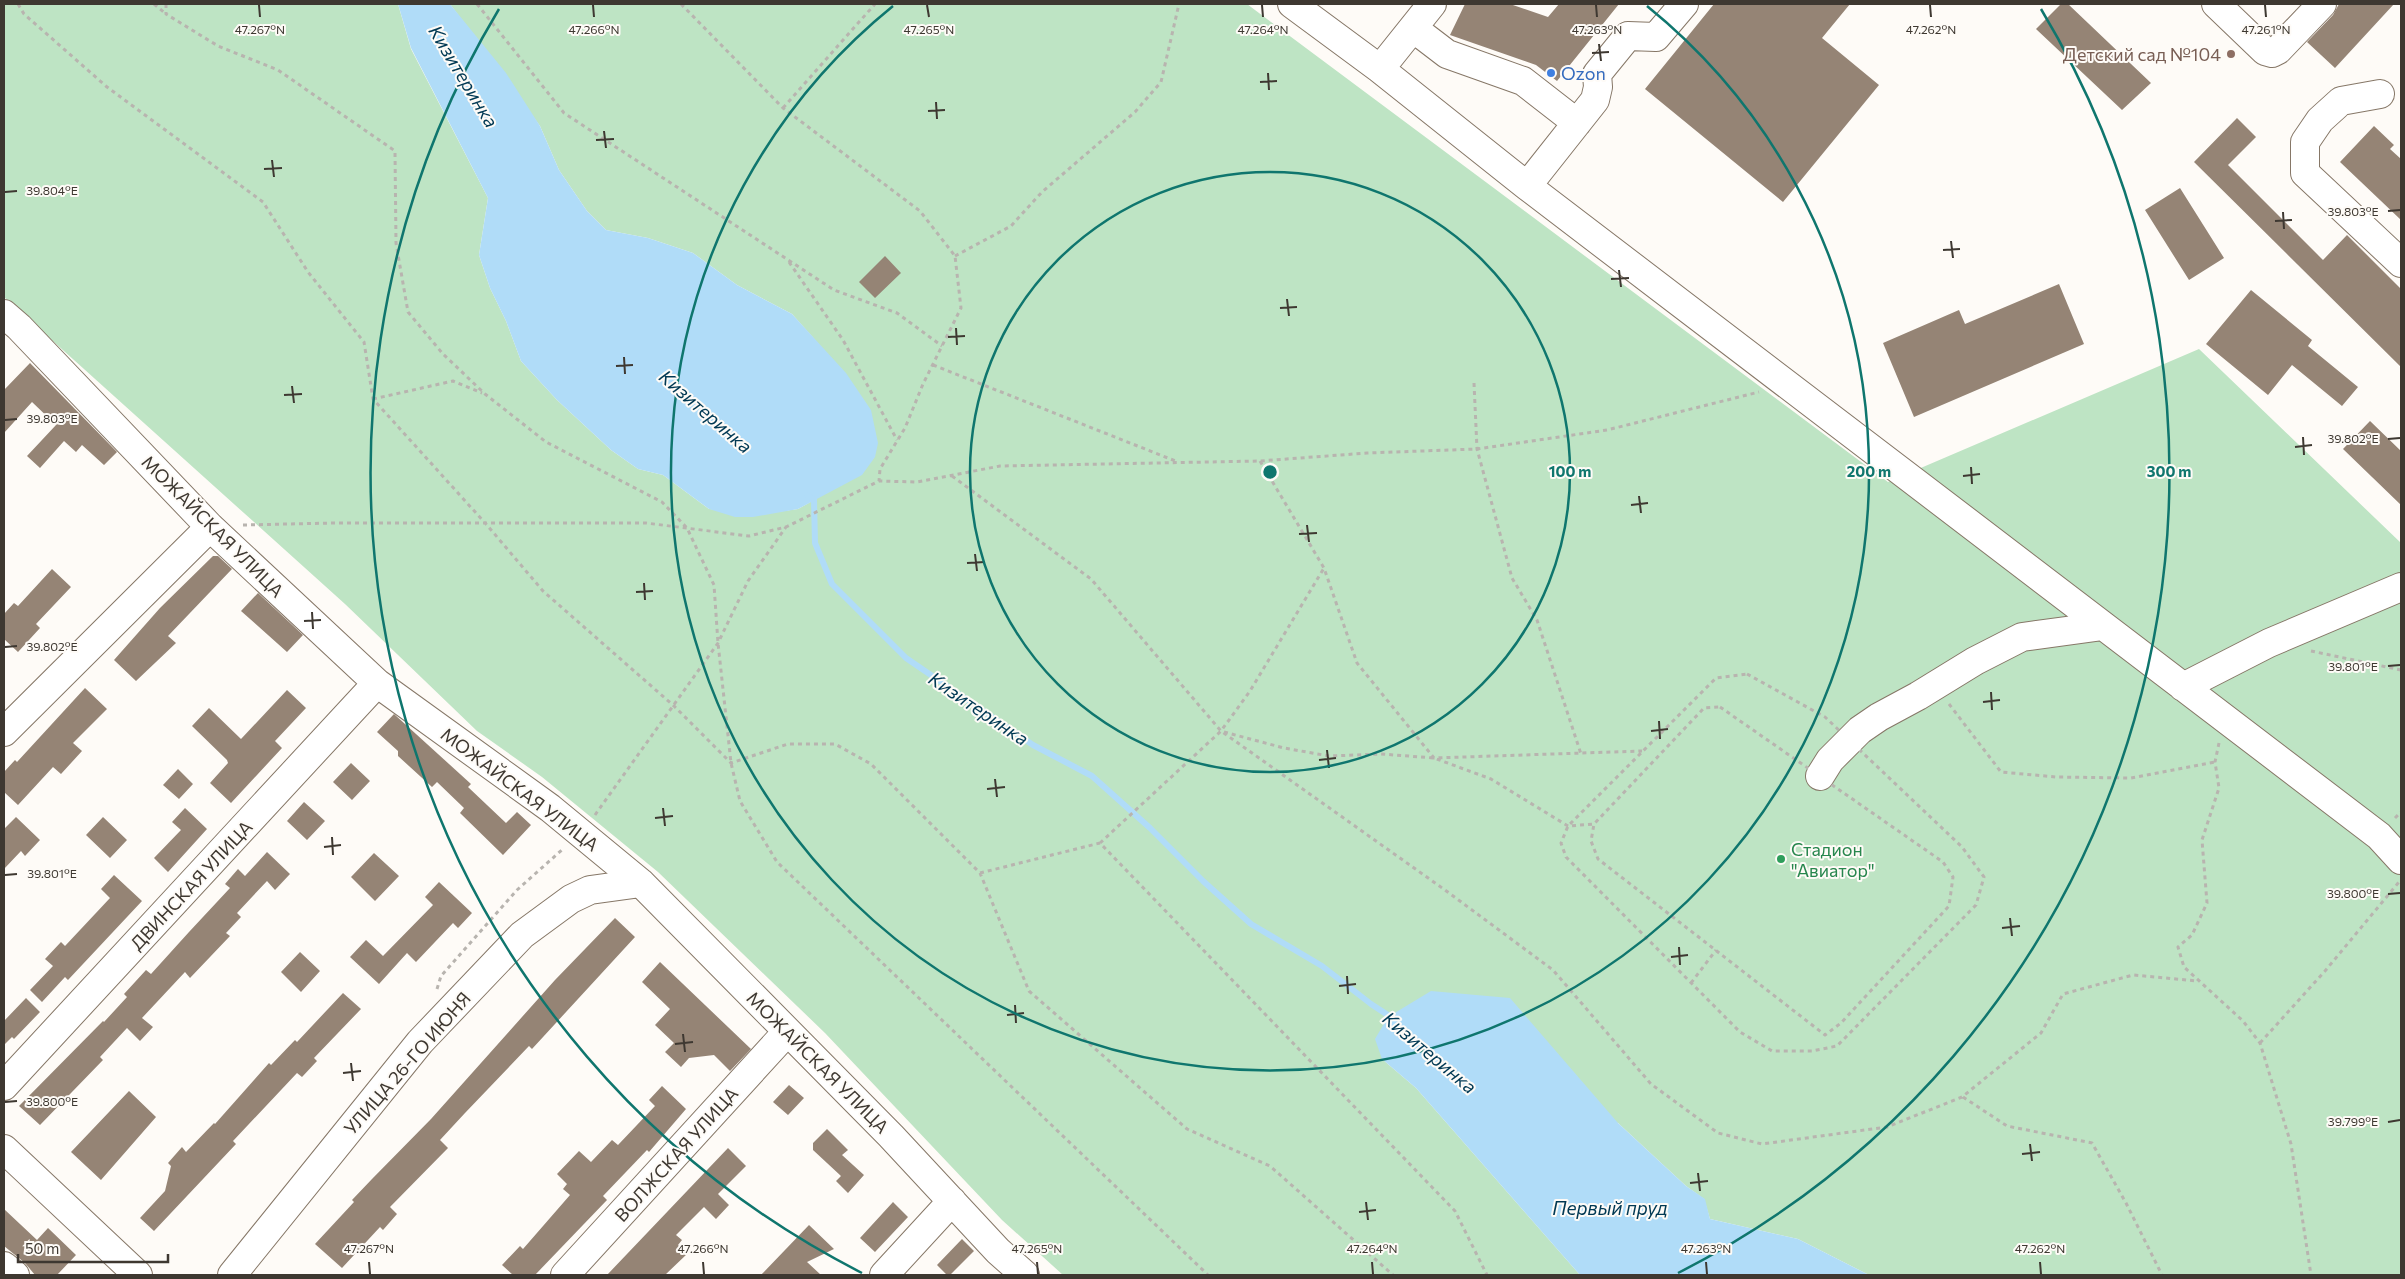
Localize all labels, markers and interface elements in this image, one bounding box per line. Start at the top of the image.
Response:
water label: Кизитеринка [424,21,504,131]
text: 47.267°N [235,22,285,36]
text: 47.266°N [568,22,620,36]
text: 47.265°N [904,22,954,36]
text: 47.264°N [1237,22,1289,36]
text: 47.263°N [1572,22,1622,36]
text: 47.262°N [1906,22,1956,36]
text: 47.261°N [2241,22,2291,36]
place label: Детский сад №104 [2063,43,2221,65]
marker: Детский сад №104 [2225,48,2237,60]
place label: Ozon [1561,62,1606,84]
marker: Ozon [1545,67,1557,79]
text: 39.804°E [26,183,78,197]
text: 39.803°E [2327,204,2379,218]
water label: Кизитеринка [655,364,757,458]
text: 39.803°E [26,411,78,425]
text: 39.802°E [2327,431,2379,445]
street label: МОЖАЙСКАЯ УЛИЦА [137,450,289,602]
text: 100 m [1549,462,1591,480]
text: 200 m [1847,462,1891,480]
text: 300 m [2147,462,2191,480]
centre of rings [1261,463,1279,481]
text: 39.802°E [26,639,78,653]
text: 39.801°E [2328,659,2378,673]
water label: Кизитеринка [925,666,1033,750]
street label: МОЖАЙСКАЯ УЛИЦА [437,723,603,855]
street label: ДВИНСКАЯ УЛИЦА [125,816,257,954]
place label: Стадион "Авиатор" [1791,838,1875,881]
marker: Стадион "Авиатор" [1775,853,1787,865]
text: 39.801°E [27,866,77,880]
text: 39.800°E [2327,886,2379,900]
street label: МОЖАЙСКАЯ УЛИЦА [742,986,894,1138]
street label: УЛИЦА 26-ГО ИЮНЯ [339,987,475,1139]
water label: Кизитеринка [1378,1006,1482,1098]
street label: ВОЛЖСКАЯ УЛИЦА [610,1082,742,1226]
text: 39.800°E [26,1094,78,1108]
text: 39.799°E [2328,1114,2378,1128]
water label: Первый пруд [1552,1196,1668,1219]
scale bar [18,1232,168,1264]
text: 50 m [25,1239,59,1257]
text: 47.267°N [344,1241,394,1255]
text: 47.266°N [677,1241,729,1255]
text: 47.265°N [1012,1241,1062,1255]
text: 47.264°N [1346,1241,1398,1255]
text: 47.263°N [1681,1241,1731,1255]
text: 47.262°N [2015,1241,2065,1255]

